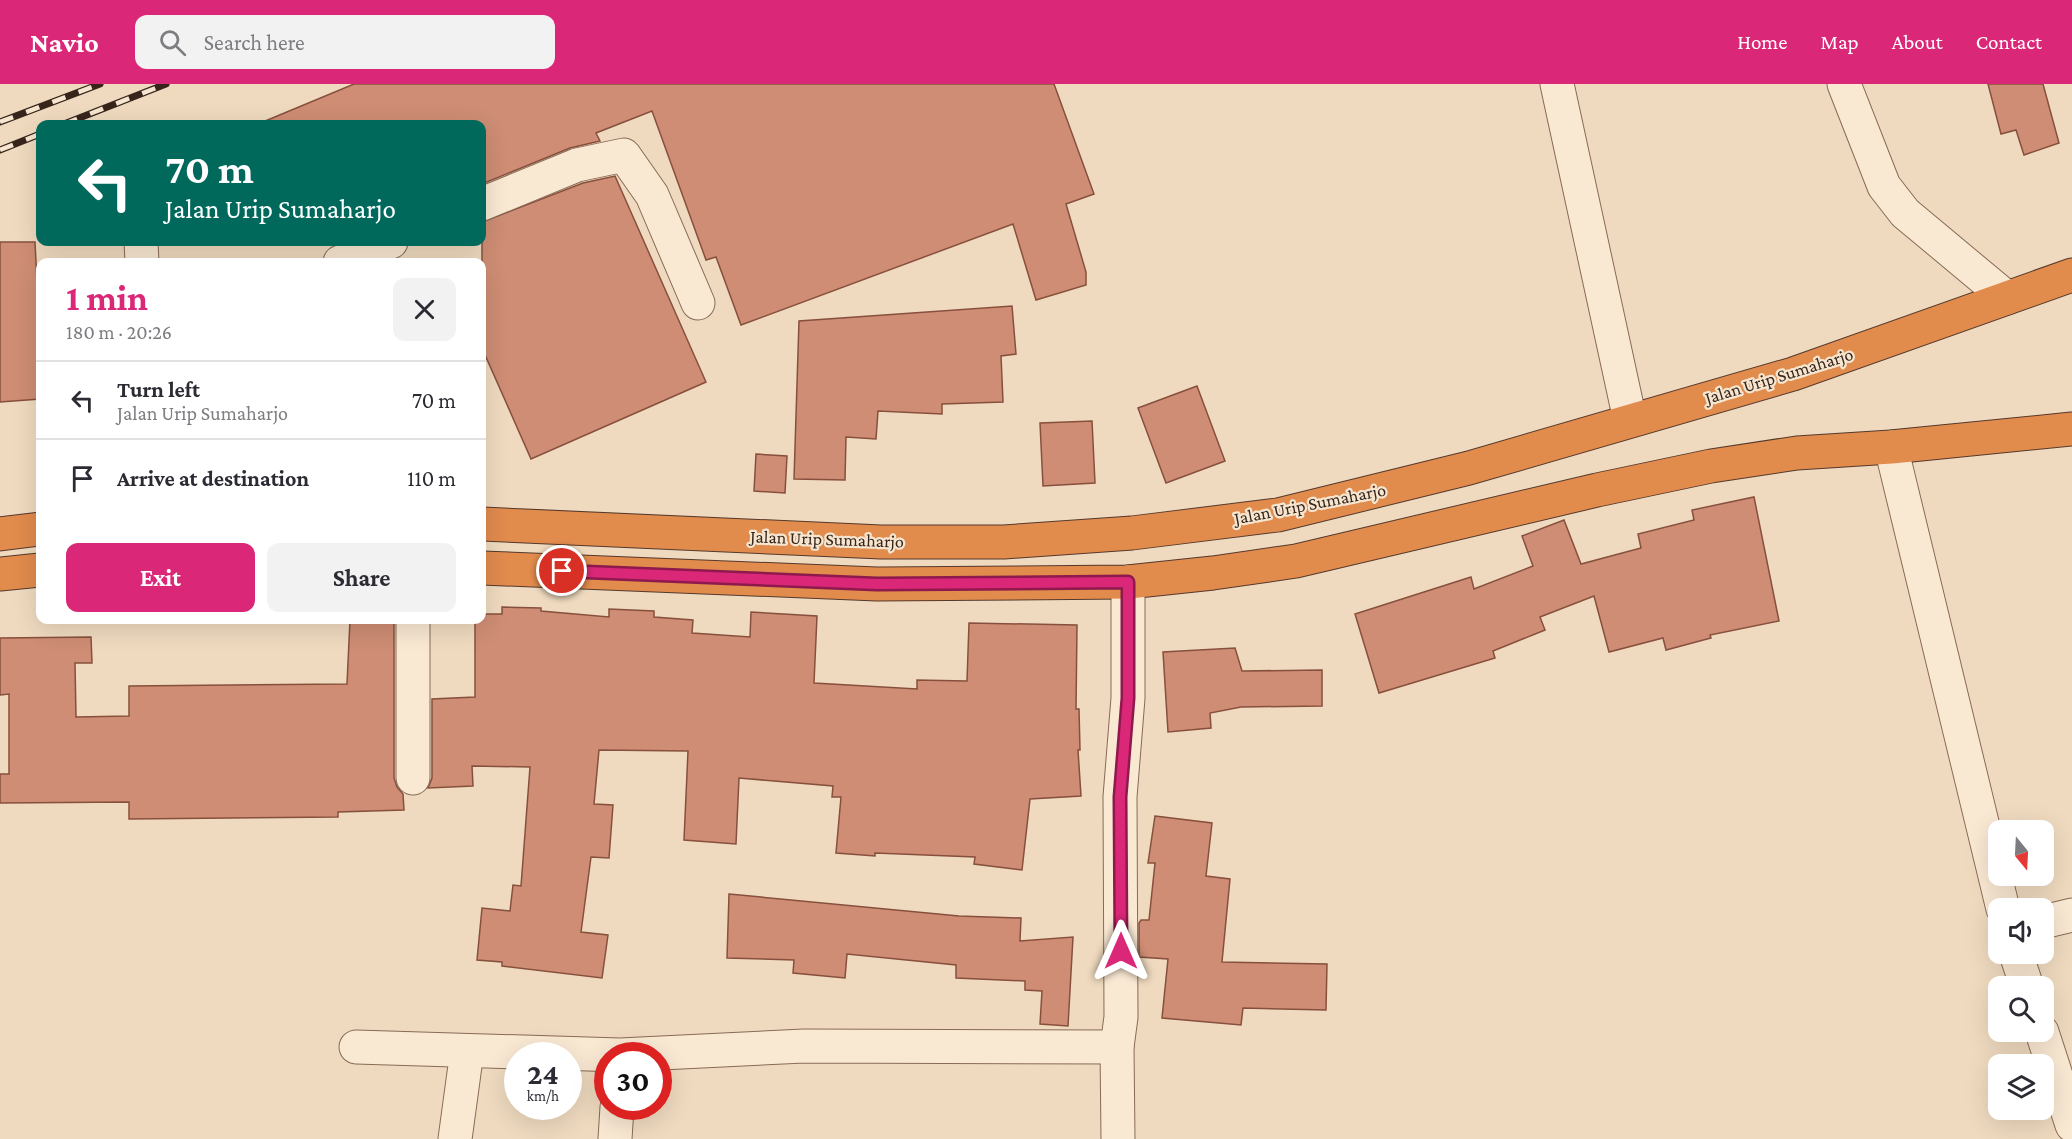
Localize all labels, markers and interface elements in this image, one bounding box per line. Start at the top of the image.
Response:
search box [135,15,555,69]
icon: search [156,26,189,59]
text: Navio [30,27,99,58]
text: Search here [204,30,305,55]
text: Home [1737,30,1787,54]
text: Map [1820,30,1859,54]
text: About [1892,30,1943,54]
text: Contact [1976,30,2042,54]
icon: left [66,144,144,222]
text: 70 m [165,145,254,192]
text: Jalan Urip Sumaharjo [165,194,396,224]
text: 1 min [66,278,148,318]
button: close [393,278,456,341]
text: 180 m · 20:26 [66,321,172,343]
street label: Jalan Urip Sumaharjo [1701,344,1856,410]
text: Turn left [117,377,200,402]
icon: left [66,384,99,417]
text: 70 m [412,388,456,413]
text: Jalan Urip Sumaharjo [117,402,288,424]
icon: arrive [66,462,99,495]
text: Arrive at destination [117,466,309,491]
text: 110 m [407,466,456,491]
street label: Jalan Urip Sumaharjo [1231,479,1388,530]
street label: Jalan Urip Sumaharjo [748,526,904,553]
button: Exit [66,543,255,612]
button: Share [267,543,456,612]
pin [536,545,587,596]
icon: arrive [545,554,578,587]
north arrow [1988,820,2054,886]
map controls [1988,820,2054,1120]
button: sound [1988,898,2054,964]
position arrow [1089,919,1153,983]
button: search [1988,976,2054,1042]
speed limit sign: 30 [594,1042,672,1120]
button: layers [1988,1054,2054,1120]
text: 24 [527,1057,559,1090]
text: km/h [527,1088,559,1104]

